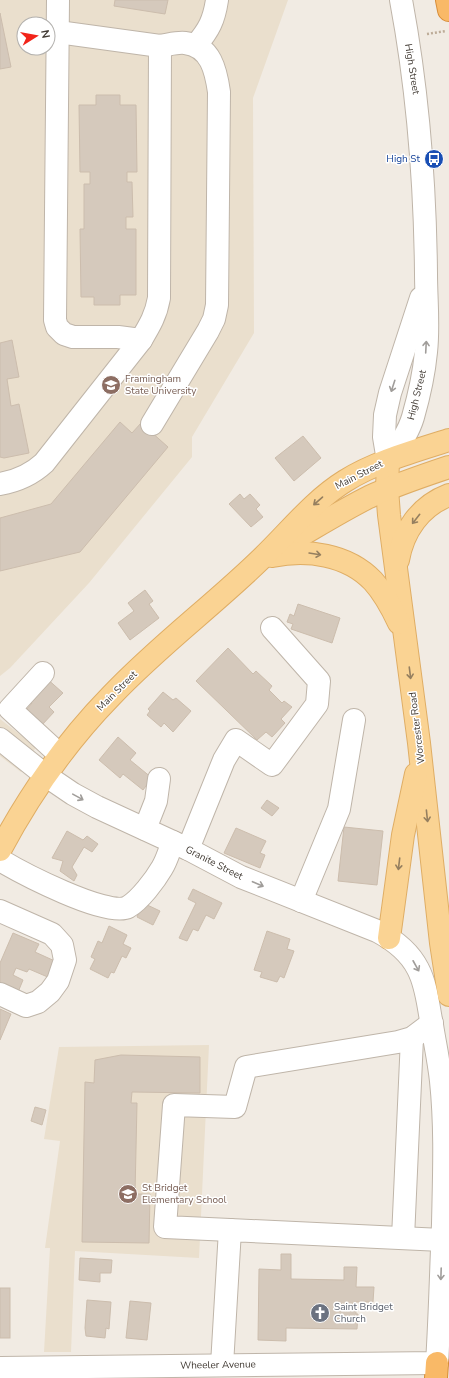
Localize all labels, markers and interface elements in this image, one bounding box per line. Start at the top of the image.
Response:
north arrow [16,16,56,56]
text: N [37,29,53,40]
street label: High Street [401,43,423,96]
bus stop icon: High St [423,148,445,170]
place label: High St [386,152,420,166]
one-way arrow [423,341,430,354]
street label: High Street [404,368,430,422]
place label: Framingham State University [125,372,197,398]
school or university icon: Framingham State University [100,374,122,396]
one-way arrow [389,379,396,392]
street label: Main Street [333,457,386,493]
one-way arrow [313,496,323,505]
one-way arrow [411,514,420,525]
one-way arrow [309,550,322,558]
one-way arrow [406,666,414,679]
street label: Main Street [94,667,141,714]
street label: Worcester Road [406,691,428,765]
one-way arrow [72,793,84,801]
one-way arrow [423,809,431,822]
street label: Granite Street [183,843,246,884]
one-way arrow [395,857,403,870]
one-way arrow [251,881,263,888]
one-way arrow [412,960,420,972]
place label: St Bridget Elementary School [142,1181,227,1207]
school or university icon: St Bridget Elementary School [117,1183,139,1205]
one-way arrow [437,1267,445,1280]
place label: Saint Bridget Church [334,1300,393,1326]
church icon: Saint Bridget Church [309,1302,331,1324]
street label: Wheeler Avenue [180,1357,256,1373]

